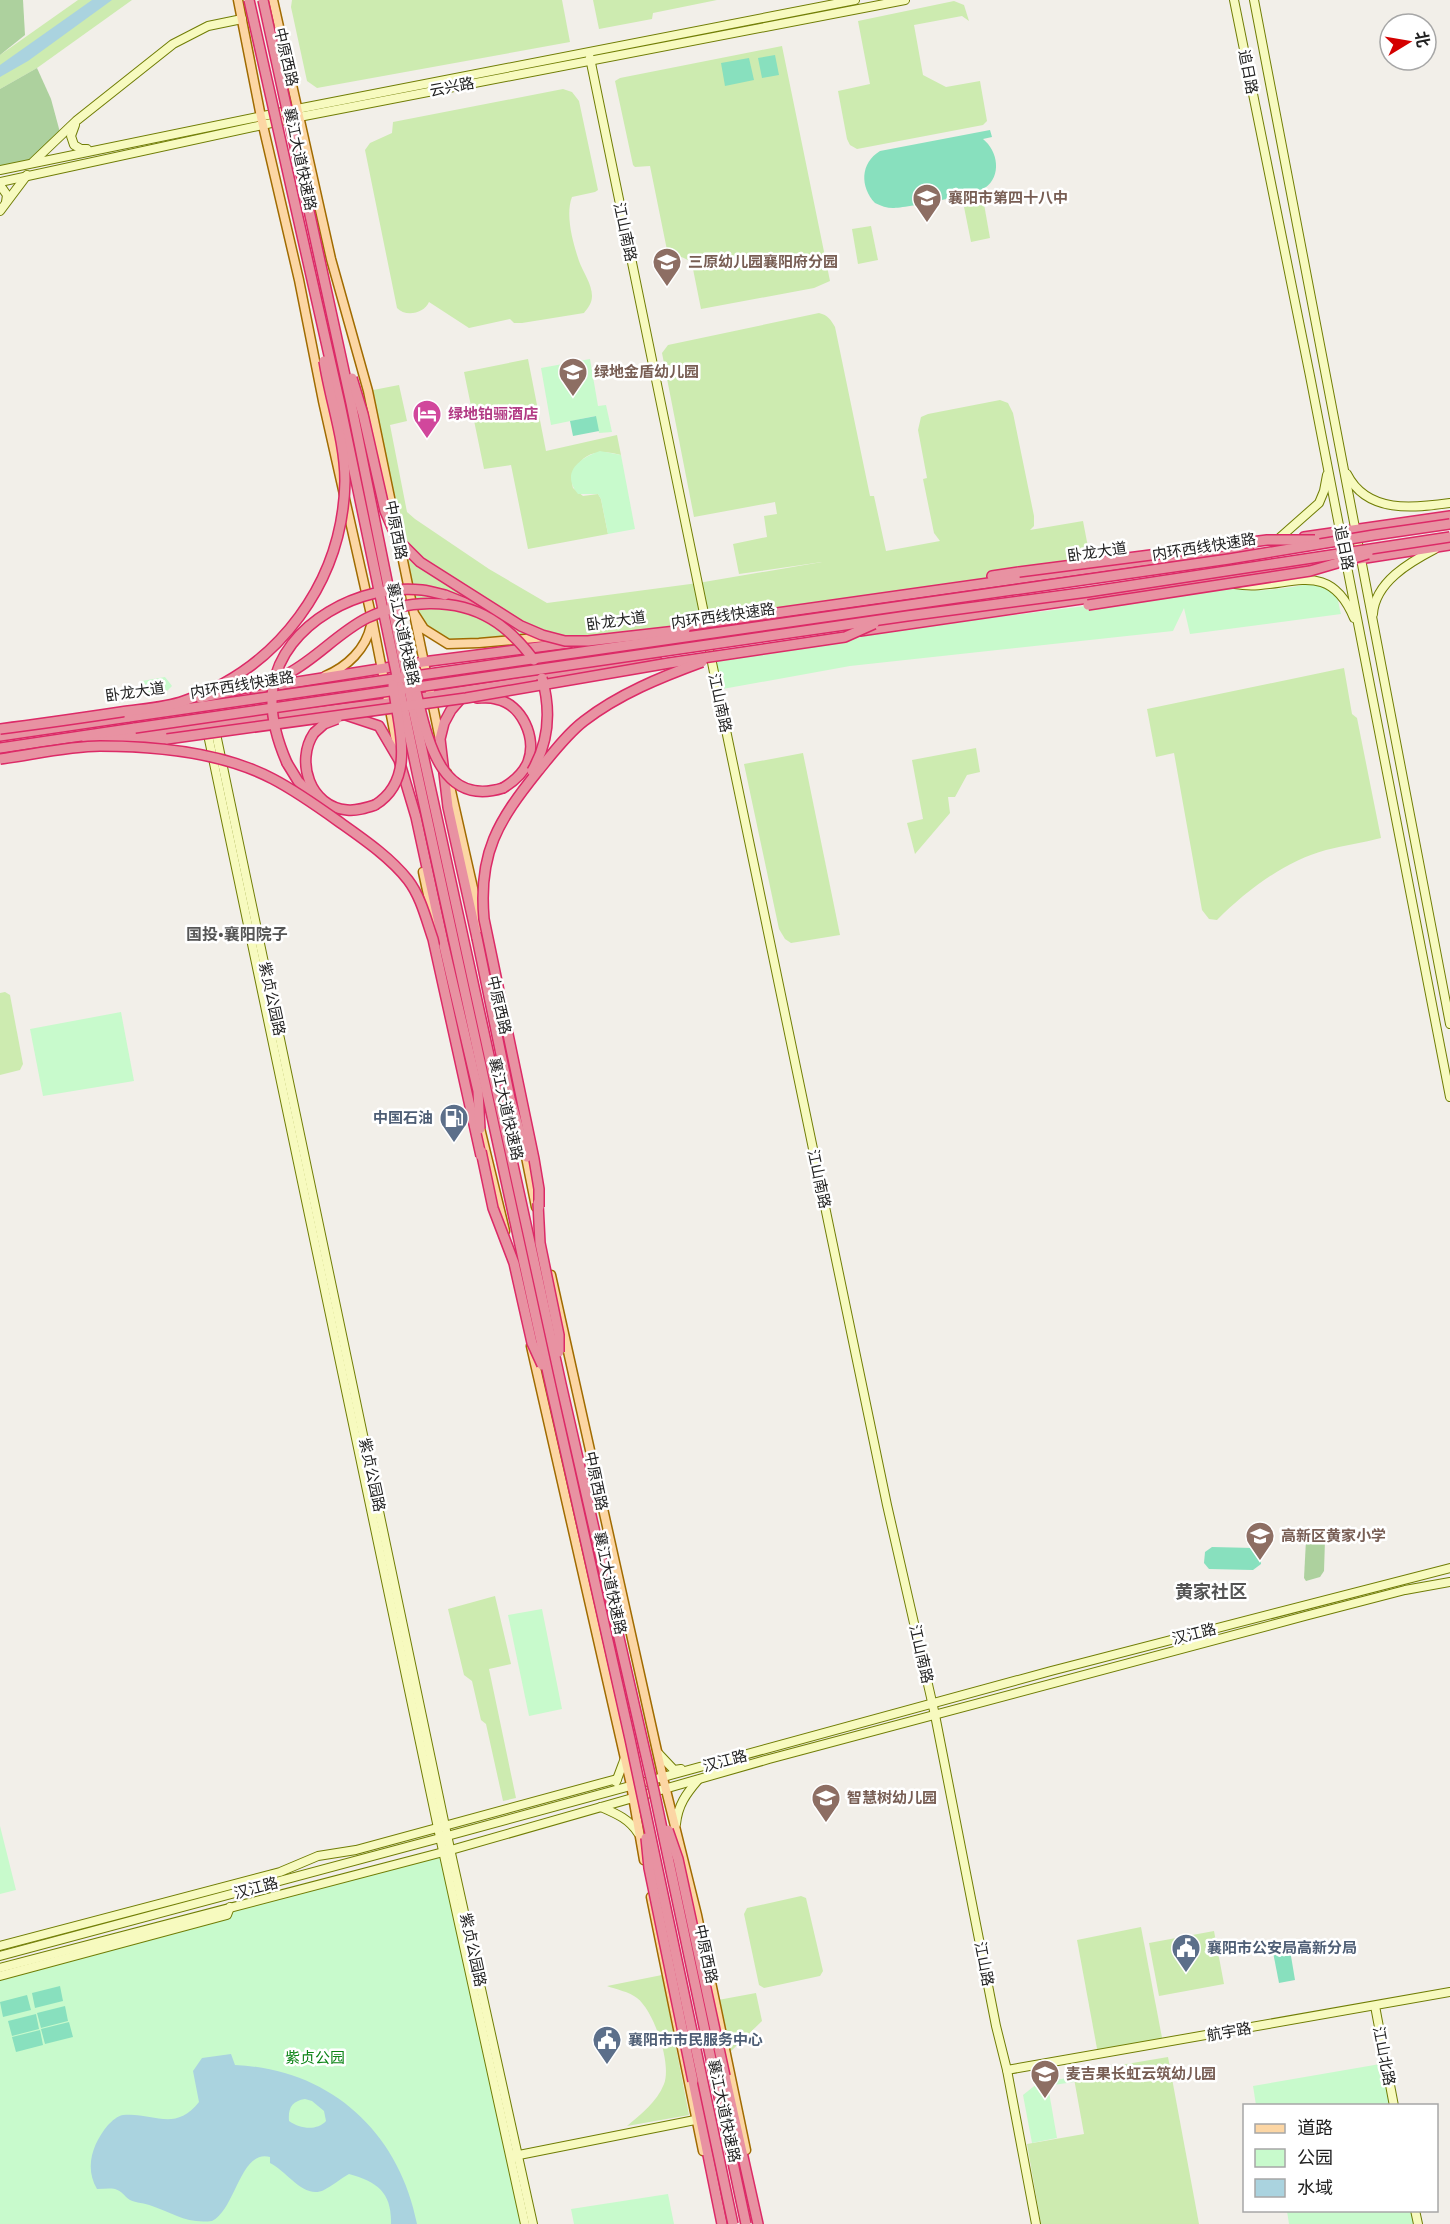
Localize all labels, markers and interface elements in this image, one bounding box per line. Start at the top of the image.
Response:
north arrow [1378,12,1438,72]
street label: 中原西路 [270,26,302,88]
text: 北 [1411,30,1433,49]
street label: 追日路 [1235,48,1261,96]
street label: 云兴路 [428,74,476,100]
street label: 襄江大道快速路 [280,106,320,212]
school or university icon: 襄阳市第四十八中 [911,182,943,224]
place label: 襄阳市第四十八中 [948,189,1068,207]
street label: 江山南路 [610,201,640,263]
school or university icon: 三原幼儿园襄阳府分园 [651,246,683,288]
place label: 三原幼儿园襄阳府分园 [688,253,838,271]
school or university icon: 绿地金盾幼儿园 [557,356,589,398]
place label: 绿地金盾幼儿园 [594,363,699,381]
hotel icon: 绿地铂骊酒店 [411,398,443,440]
place label: 绿地铂骊酒店 [448,405,538,423]
street label: 中原西路 [381,499,411,561]
street label: 追日路 [1331,524,1357,572]
street label: 内环西线快速路 [1151,530,1257,564]
street label: 卧龙大道 [1066,539,1128,565]
street label: 襄江大道快速路 [383,581,423,687]
street label: 内环西线快速路 [670,600,776,632]
street label: 卧龙大道 [585,608,647,634]
street label: 内环西线快速路 [189,668,295,702]
street label: 江山南路 [705,672,735,734]
street label: 卧龙大道 [104,679,166,705]
district label: 国投·襄阳院子 [186,925,288,944]
street label: 紫贞公园路 [255,960,289,1038]
street label: 中原西路 [483,974,515,1036]
street label: 襄江大道快速路 [485,1056,527,1162]
fuel station icon: 中国石油 [438,1102,470,1144]
place label: 中国石油 [373,1109,433,1127]
street label: 江山南路 [804,1148,834,1210]
street label: 紫贞公园路 [355,1436,389,1514]
street label: 中原西路 [581,1450,611,1512]
school or university icon: 高新区黄家小学 [1244,1520,1276,1562]
place label: 高新区黄家小学 [1281,1527,1386,1545]
street label: 襄江大道快速路 [590,1530,630,1636]
district label: 黄家社区 [1175,1581,1247,1603]
street label: 汉江路 [1170,1620,1218,1648]
street label: 江山南路 [905,1623,937,1685]
street label: 汉江路 [701,1746,749,1776]
school or university icon: 智慧树幼儿园 [810,1782,842,1824]
place label: 智慧树幼儿园 [847,1789,937,1807]
street label: 汉江路 [232,1873,280,1903]
street label: 紫贞公园路 [456,1911,490,1989]
street label: 中原西路 [691,1923,721,1985]
public building icon: 襄阳市公安局高新分局 [1170,1932,1202,1974]
place label: 襄阳市公安局高新分局 [1207,1939,1357,1957]
street label: 江山路 [971,1940,997,1988]
street label: 航宇路 [1205,2019,1253,2045]
public building icon: 襄阳市市民服务中心 [591,2024,623,2066]
street label: 江山北路 [1369,2025,1399,2087]
place label: 襄阳市市民服务中心 [628,2031,763,2049]
park label: 紫贞公园 [285,2049,345,2067]
street label: 襄江大道快速路 [704,2058,744,2164]
school or university icon: 麦吉果长虹云筑幼儿园 [1029,2058,1061,2100]
place label: 麦吉果长虹云筑幼儿园 [1066,2065,1216,2083]
legend [1243,2104,1438,2212]
text: 道路 [1297,2117,1333,2139]
text: 公园 [1297,2147,1333,2169]
text: 水域 [1297,2177,1333,2199]

